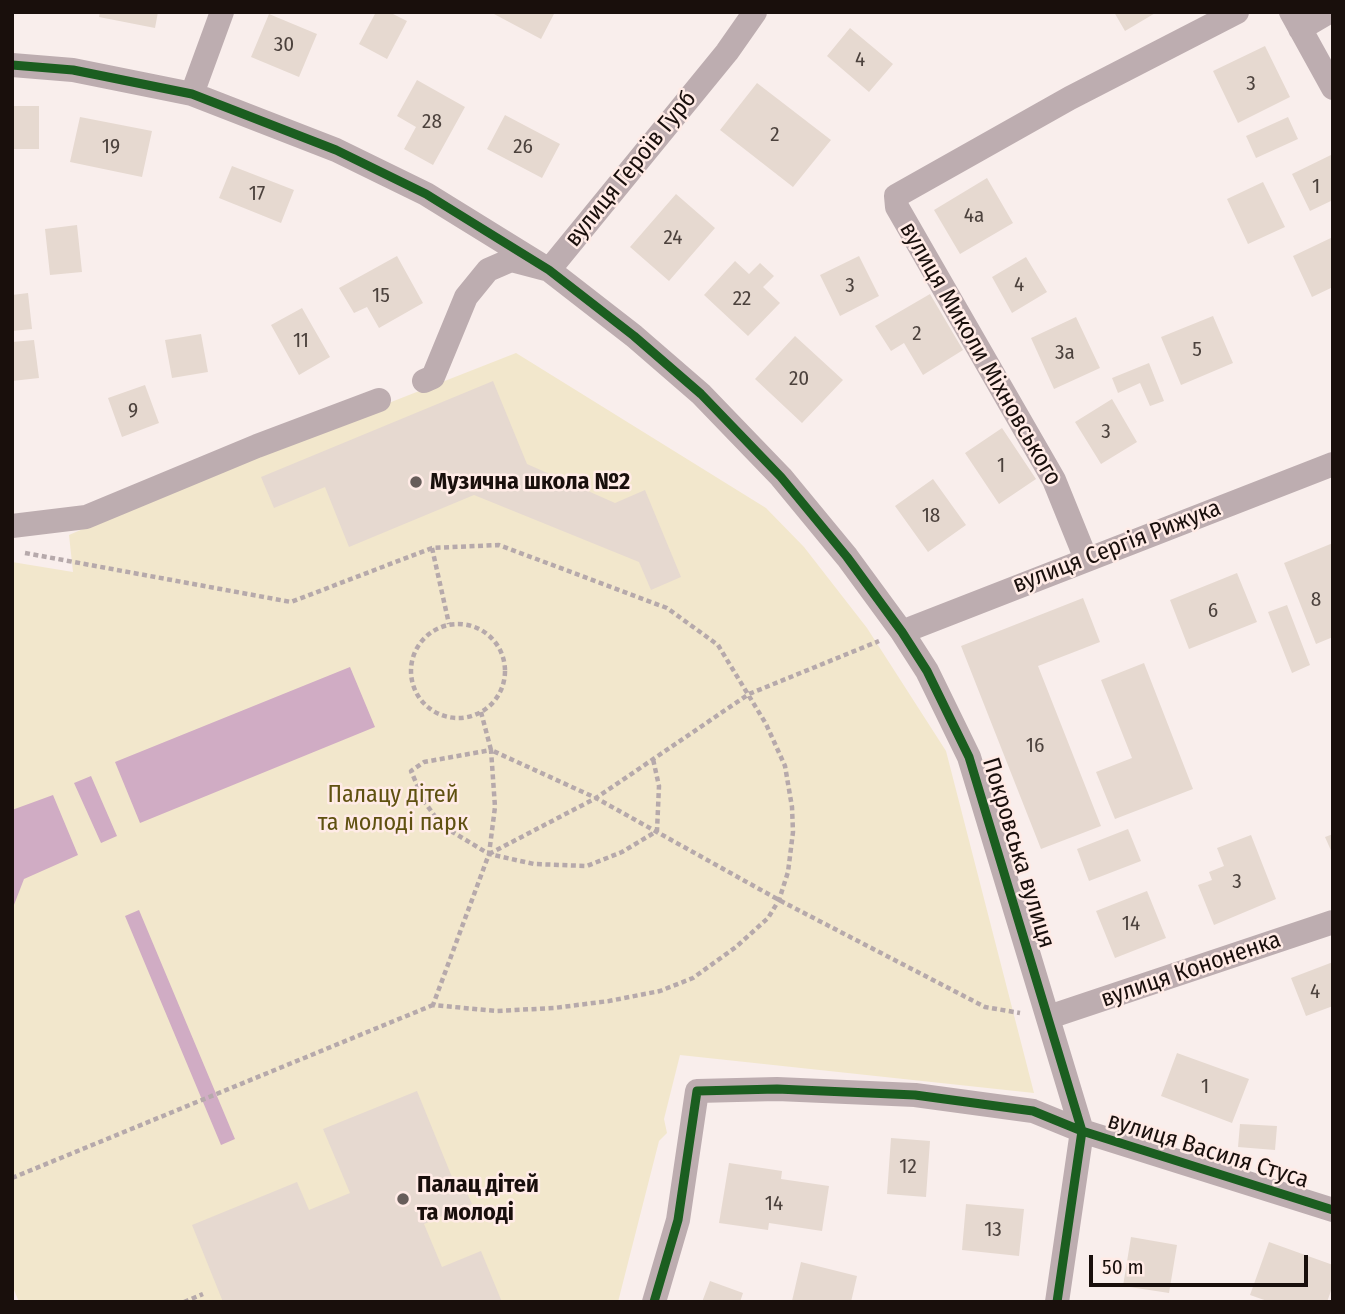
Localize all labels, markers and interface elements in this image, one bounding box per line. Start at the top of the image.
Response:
house number: 30 [274,32,294,58]
house number: 4 [855,47,865,73]
house number: 3 [1246,71,1256,97]
street label: вулиця Героїв Гурб [559,85,703,253]
house number: 28 [422,109,442,135]
house number: 2 [770,122,780,148]
house number: 19 [102,134,120,160]
house number: 26 [513,134,533,160]
house number: 1 [1312,174,1320,200]
house number: 17 [249,181,265,207]
house number: 4а [964,203,984,229]
street label: вулиця Миколи Міхновського [893,217,1067,491]
house number: 24 [663,225,683,251]
house number: 4 [1014,272,1024,298]
house number: 3 [845,273,855,299]
house number: 15 [372,283,390,309]
house number: 22 [733,286,751,312]
house number: 2 [912,321,922,347]
house number: 11 [293,328,309,354]
house number: 5 [1192,337,1202,363]
house number: 3а [1055,340,1075,366]
house number: 20 [789,366,809,392]
house number: 9 [128,398,138,424]
house number: 3 [1101,419,1111,445]
house number: 1 [997,453,1005,479]
place label: Музична школа №2 [430,468,630,496]
marker: Музична школа №2 [408,474,424,490]
street label: вулиця Сергія Рижука [1009,494,1225,600]
house number: 18 [922,503,940,529]
house number: 8 [1311,587,1321,613]
house number: 6 [1208,598,1218,624]
house number: 16 [1026,733,1044,759]
street label: Покровська вулиця [975,754,1061,952]
park label: Палацу дітей та молоді парк [318,781,468,837]
house number: 3 [1232,869,1242,895]
house number: 14 [1122,911,1140,937]
street label: вулиця Кононенка [1097,926,1285,1014]
house number: 4 [1310,979,1320,1005]
house number: 1 [1201,1074,1209,1100]
street label: вулиця Василя Стуса [1104,1107,1312,1195]
house number: 12 [899,1154,917,1180]
place label: Палац дітей та молоді [417,1171,539,1227]
marker: Палац дітей та молоді [395,1191,411,1207]
house number: 14 [765,1191,783,1217]
house number: 13 [984,1217,1002,1243]
scale bar [1093,1240,1312,1284]
text: 50 m [1102,1254,1144,1280]

